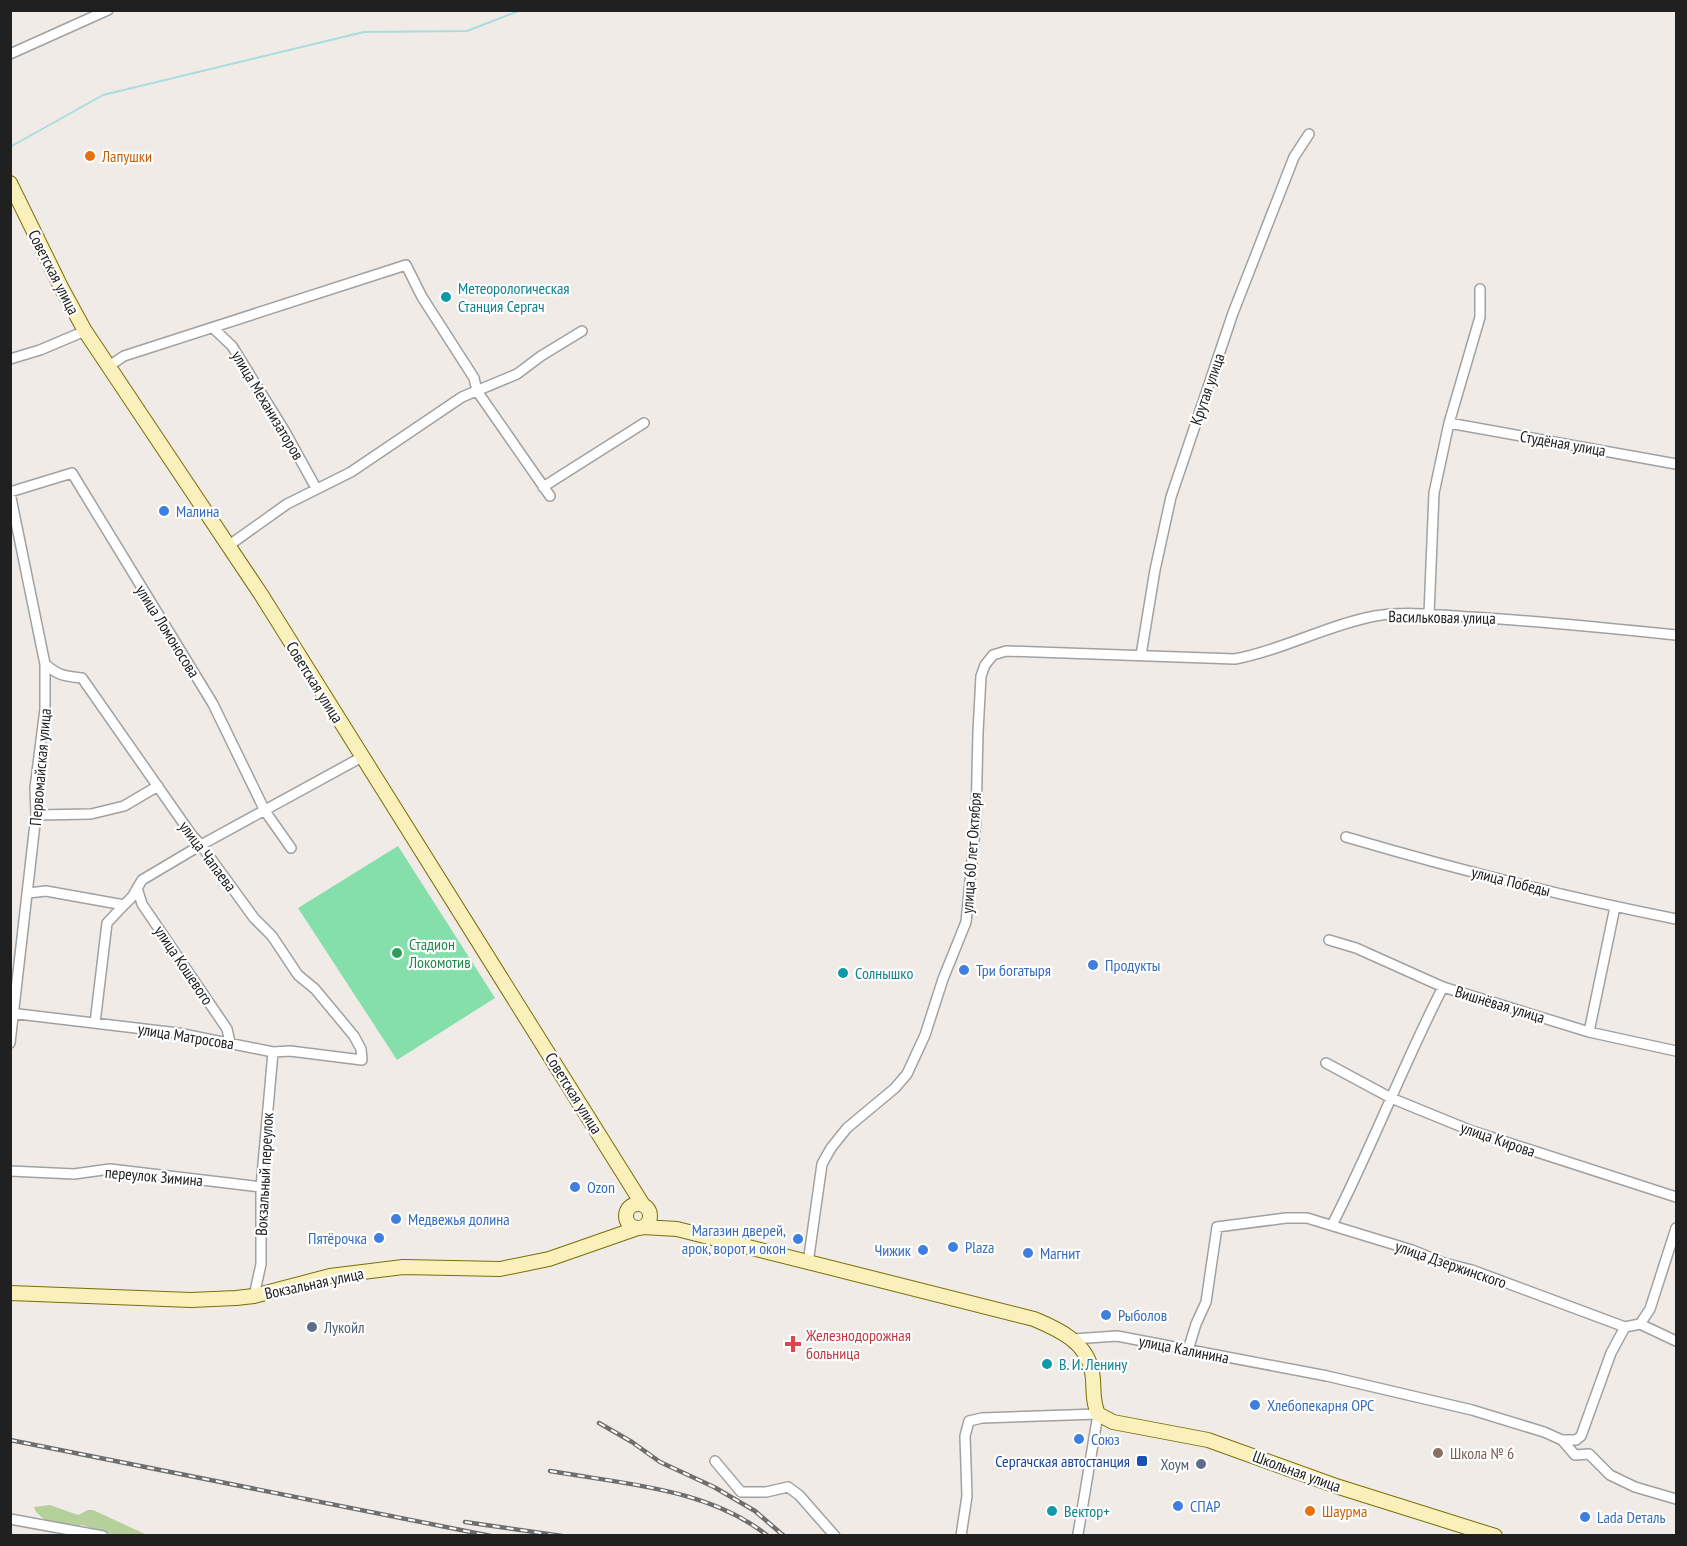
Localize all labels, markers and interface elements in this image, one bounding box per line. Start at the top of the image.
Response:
place label: Лапушки [101,146,152,166]
marker: Лапушки [83,149,97,163]
street label: Советская улица [24,226,84,318]
place label: Метеорологическая Станция Сергач [458,278,569,316]
marker: Метеорологическая Станция Сергач [439,290,453,304]
street label: улица Механизаторов [228,347,308,463]
street label: Крутая улица [1185,350,1229,428]
street label: Студёная улица [1519,426,1607,460]
place label: Малина [176,501,219,521]
marker: Малина [157,504,171,518]
street label: улица Ломоносова [132,581,204,681]
street label: Васильковая улица [1388,606,1496,628]
street label: Советская улица [282,638,348,726]
street label: Первомайская улица [25,707,55,827]
street label: улица 60 лет Октября [957,792,985,914]
street label: улица Чапаева [175,817,241,895]
street label: улица Победы [1470,862,1552,900]
street label: улица Кошевого [150,922,218,1008]
place label: Стадион Локомотив [408,934,471,972]
marker: Стадион Локомотив [390,946,404,960]
place label: Продукты [1105,955,1160,975]
marker: Продукты [1086,958,1100,972]
place label: Три богатыря [976,960,1051,980]
place label: Солнышко [855,963,913,983]
marker: Три богатыря [957,963,971,977]
marker: Солнышко [836,966,850,980]
street label: Вишнёвая улица [1453,981,1547,1027]
street label: улица Матросова [137,1019,235,1053]
street label: Советская улица [541,1049,607,1137]
street label: Вокзальный переулок [251,1111,277,1236]
street label: улица Кирова [1458,1117,1538,1161]
street label: переулок Зимина [104,1162,204,1190]
place label: Ozon [587,1177,615,1197]
marker: Ozon [568,1180,582,1194]
place label: Медвежья долина [408,1209,510,1229]
marker: Медвежья долина [389,1212,403,1226]
place label: Магазин дверей, арок, ворот и окон [682,1220,786,1258]
place label: Пятёрочка [308,1228,367,1248]
marker: Пятёрочка [372,1231,386,1245]
marker: Магазин дверей, арок, ворот и окон [791,1232,805,1246]
street label: улица Дзержинского [1393,1236,1509,1292]
place label: Plaza [965,1237,995,1257]
place label: Чижик [874,1240,912,1260]
marker: Plaza [946,1240,960,1254]
marker: Чижик [916,1243,930,1257]
place label: Магнит [1040,1243,1081,1263]
marker: Магнит [1021,1246,1035,1260]
street label: Вокзальная улица [263,1263,365,1303]
place label: Рыболов [1118,1305,1167,1325]
marker: Рыболов [1099,1308,1113,1322]
place label: Лукойл [323,1317,365,1337]
marker: Лукойл [305,1320,319,1334]
place label: Железнодорожная больница [805,1325,911,1363]
street label: улица Калинина [1137,1330,1231,1368]
marker: Железнодорожная больница [784,1335,802,1353]
place label: В. И. Ленину [1059,1354,1127,1374]
marker: В. И. Ленину [1040,1357,1054,1371]
place label: Хлебопекарня ОРС [1267,1395,1374,1415]
marker: Хлебопекарня ОРС [1248,1398,1262,1412]
place label: Союз [1091,1429,1120,1449]
marker: Союз [1072,1432,1086,1446]
place label: Школа № 6 [1450,1443,1514,1463]
street label: Школьная улица [1250,1446,1344,1496]
marker: Школа № 6 [1431,1446,1445,1460]
place label: Сергачская автостанция [995,1451,1130,1471]
marker: Сергачская автостанция [1135,1454,1149,1468]
place label: Хоум [1160,1454,1189,1474]
marker: Хоум [1194,1457,1208,1471]
place label: СПАР [1190,1496,1221,1516]
marker: СПАР [1171,1499,1185,1513]
place label: Вектор+ [1064,1501,1110,1521]
place label: Шаурма [1322,1501,1367,1521]
marker: Вектор+ [1045,1504,1059,1518]
marker: Шаурма [1303,1504,1317,1518]
place label: Lada Dеталь [1597,1507,1666,1527]
marker: Lada Dеталь [1578,1510,1592,1524]

